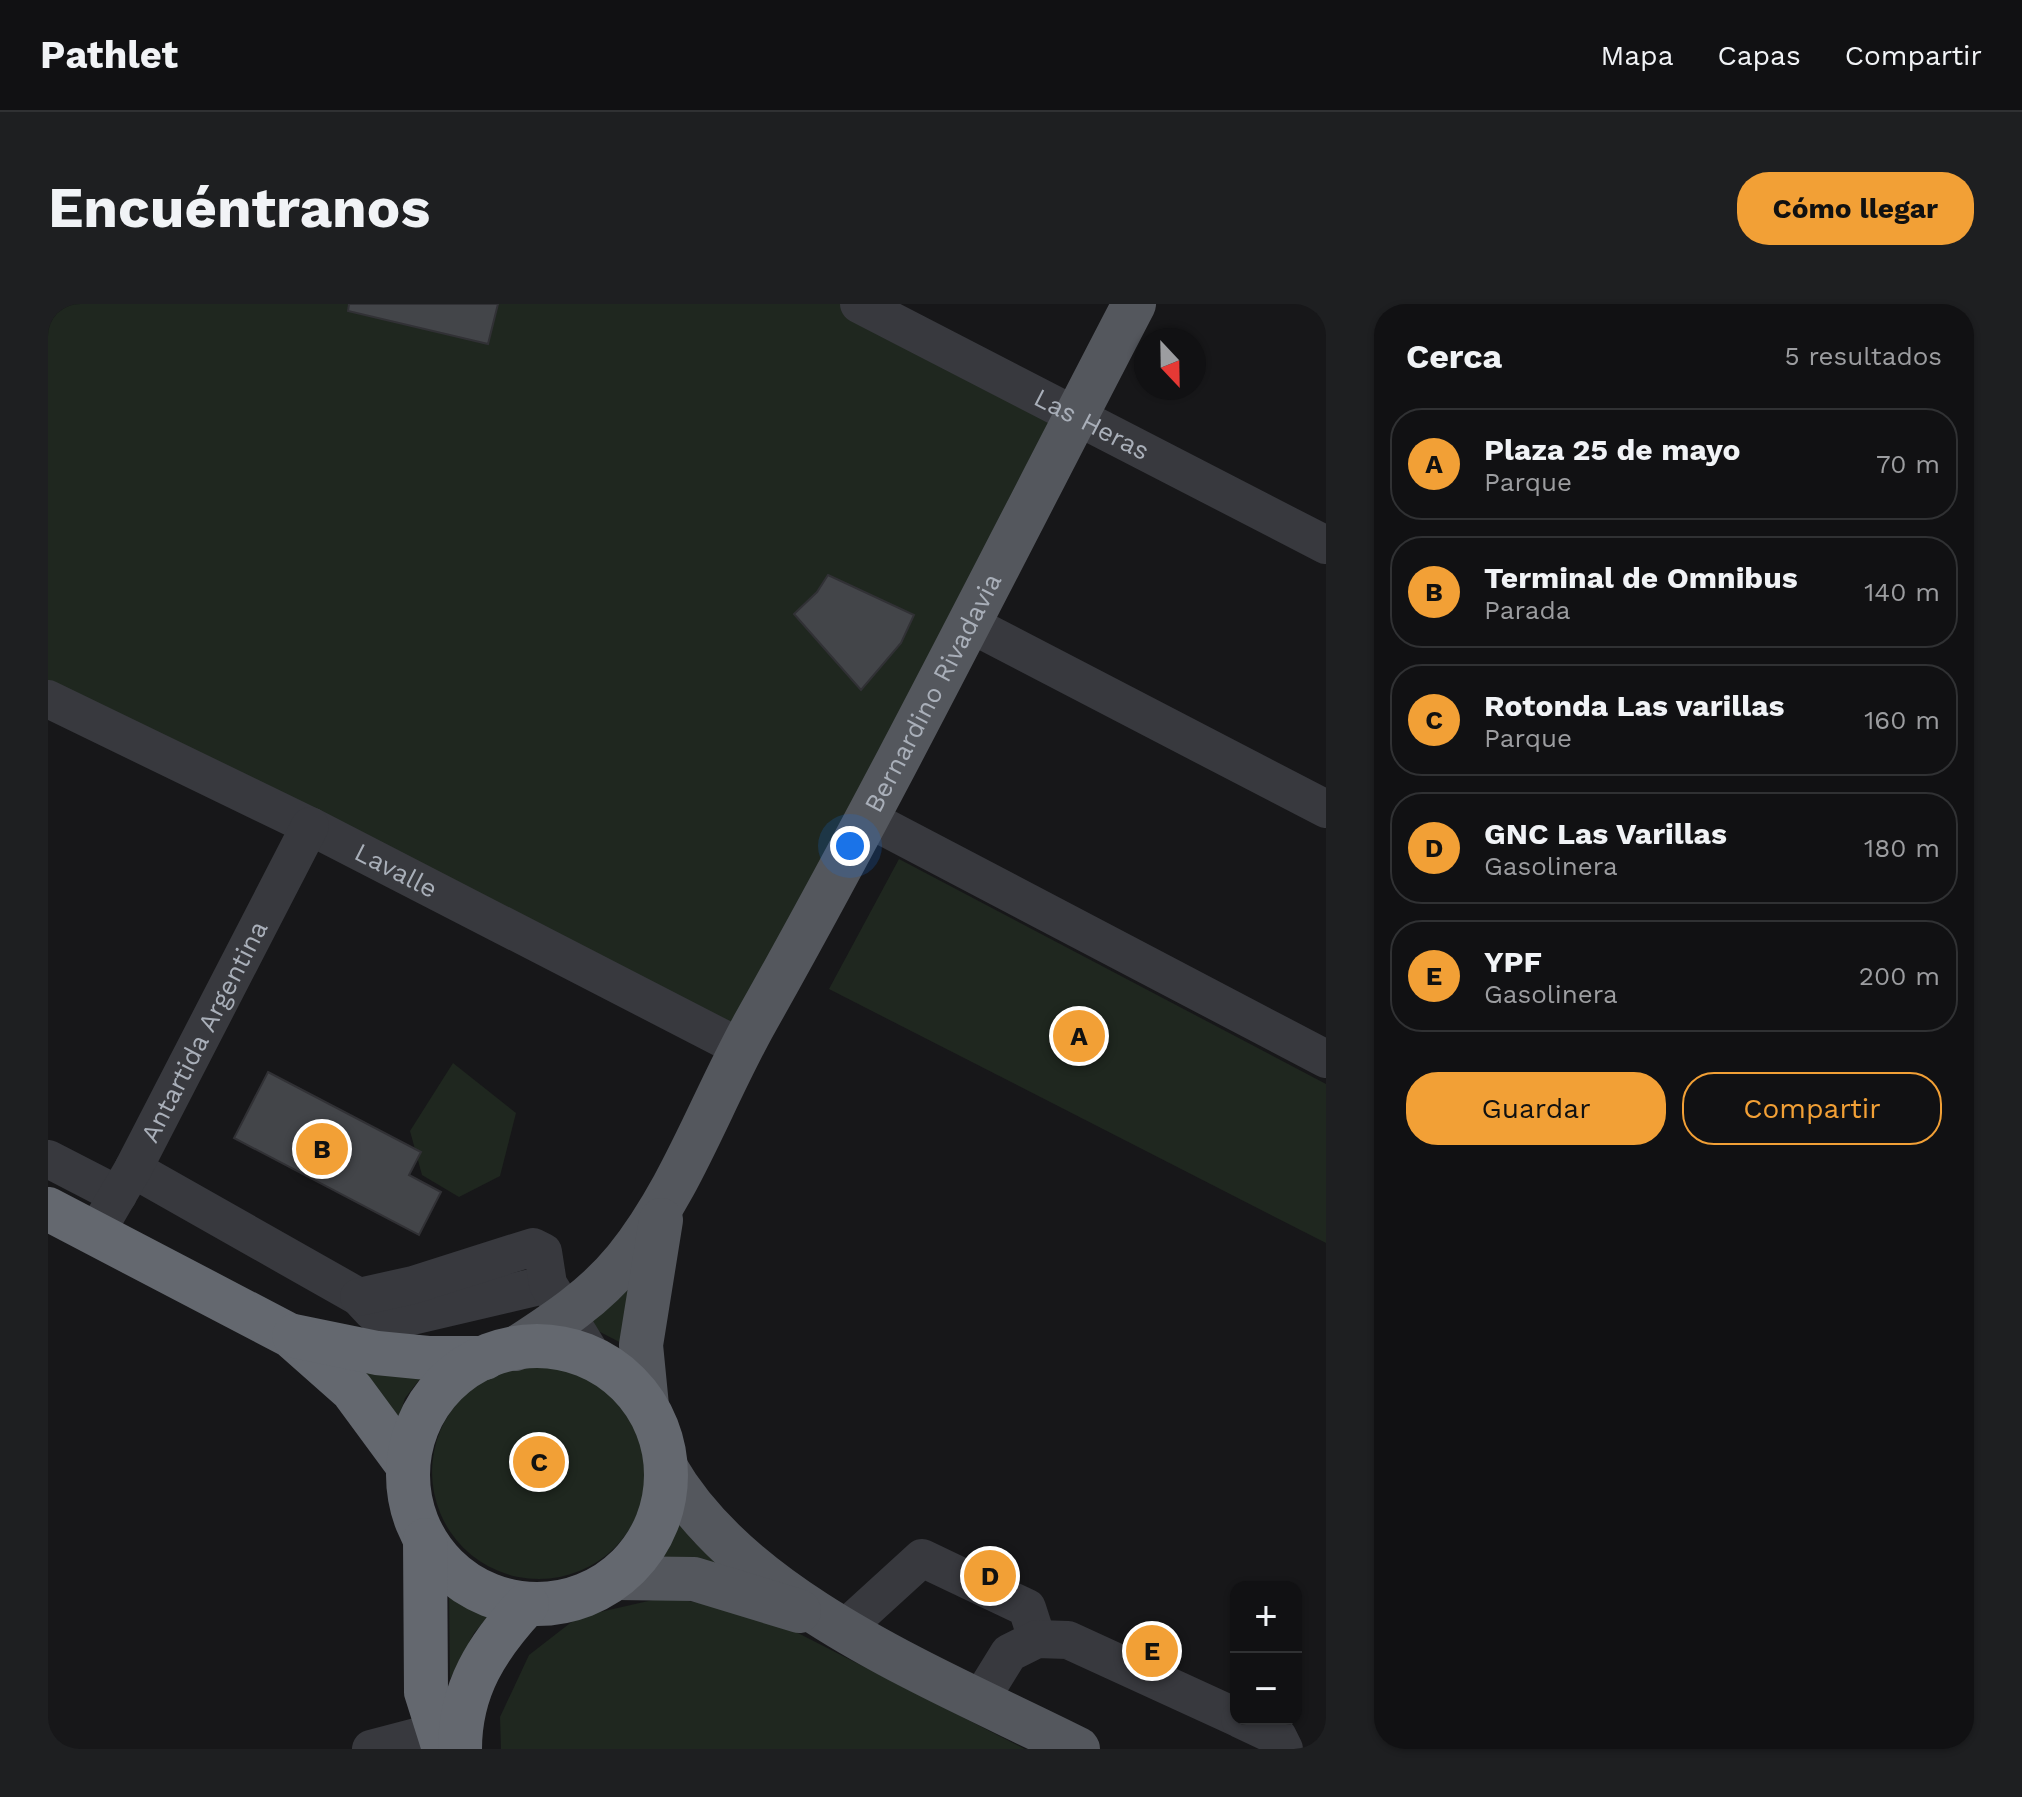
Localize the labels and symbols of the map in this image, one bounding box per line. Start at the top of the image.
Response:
north arrow [1134,328,1206,400]
street label: Las Heras [1029,382,1154,466]
street label: Bernardino Rivadavia [858,568,1007,817]
your location [830,826,870,866]
street label: Lavalle [350,837,442,904]
street label: Antartida Argentina [134,915,274,1147]
pin: A [1053,1006,1105,1066]
pin: B [296,1119,348,1179]
pin: C [513,1432,565,1492]
pin: D [964,1546,1016,1606]
pin: E [1126,1621,1178,1681]

